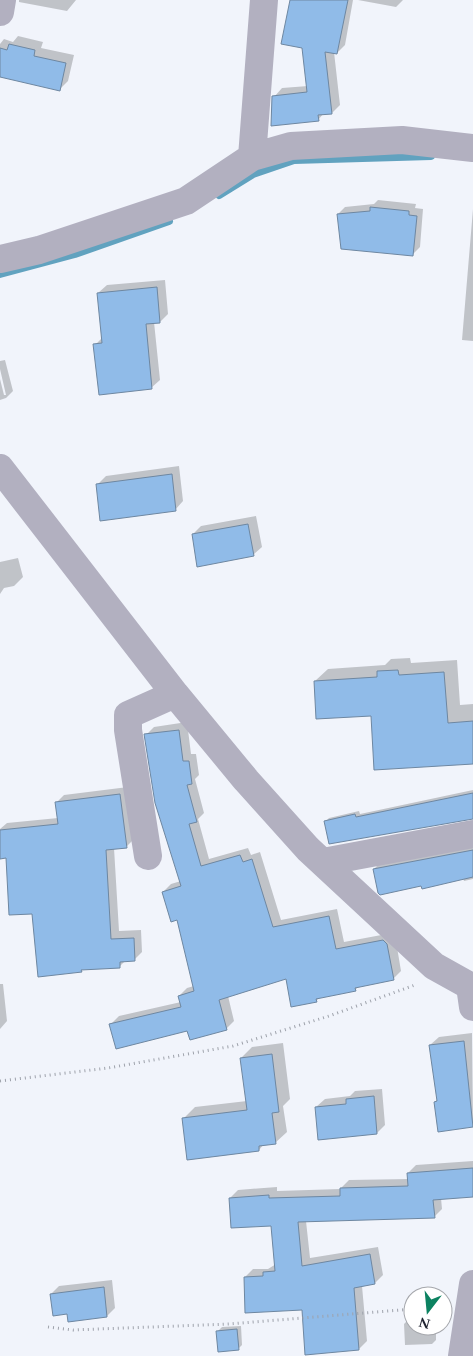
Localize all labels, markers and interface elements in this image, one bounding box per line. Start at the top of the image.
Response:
north arrow [403,1286,453,1336]
text: N [416,1311,433,1335]

